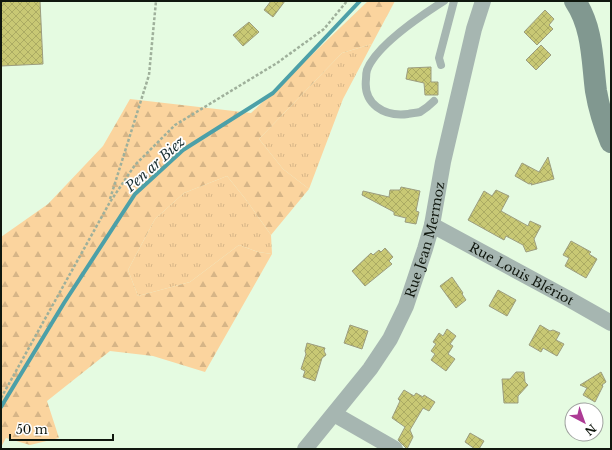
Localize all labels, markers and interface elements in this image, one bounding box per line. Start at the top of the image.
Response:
water label: Pen ar Biez [121,133,189,196]
street label: Rue Jean Mermoz [401,180,448,300]
street label: Rue Louis Blériot [466,238,577,309]
north arrow [564,402,604,442]
scale bar [10,416,113,442]
text: N [582,421,599,439]
text: 50 m [16,422,48,437]

